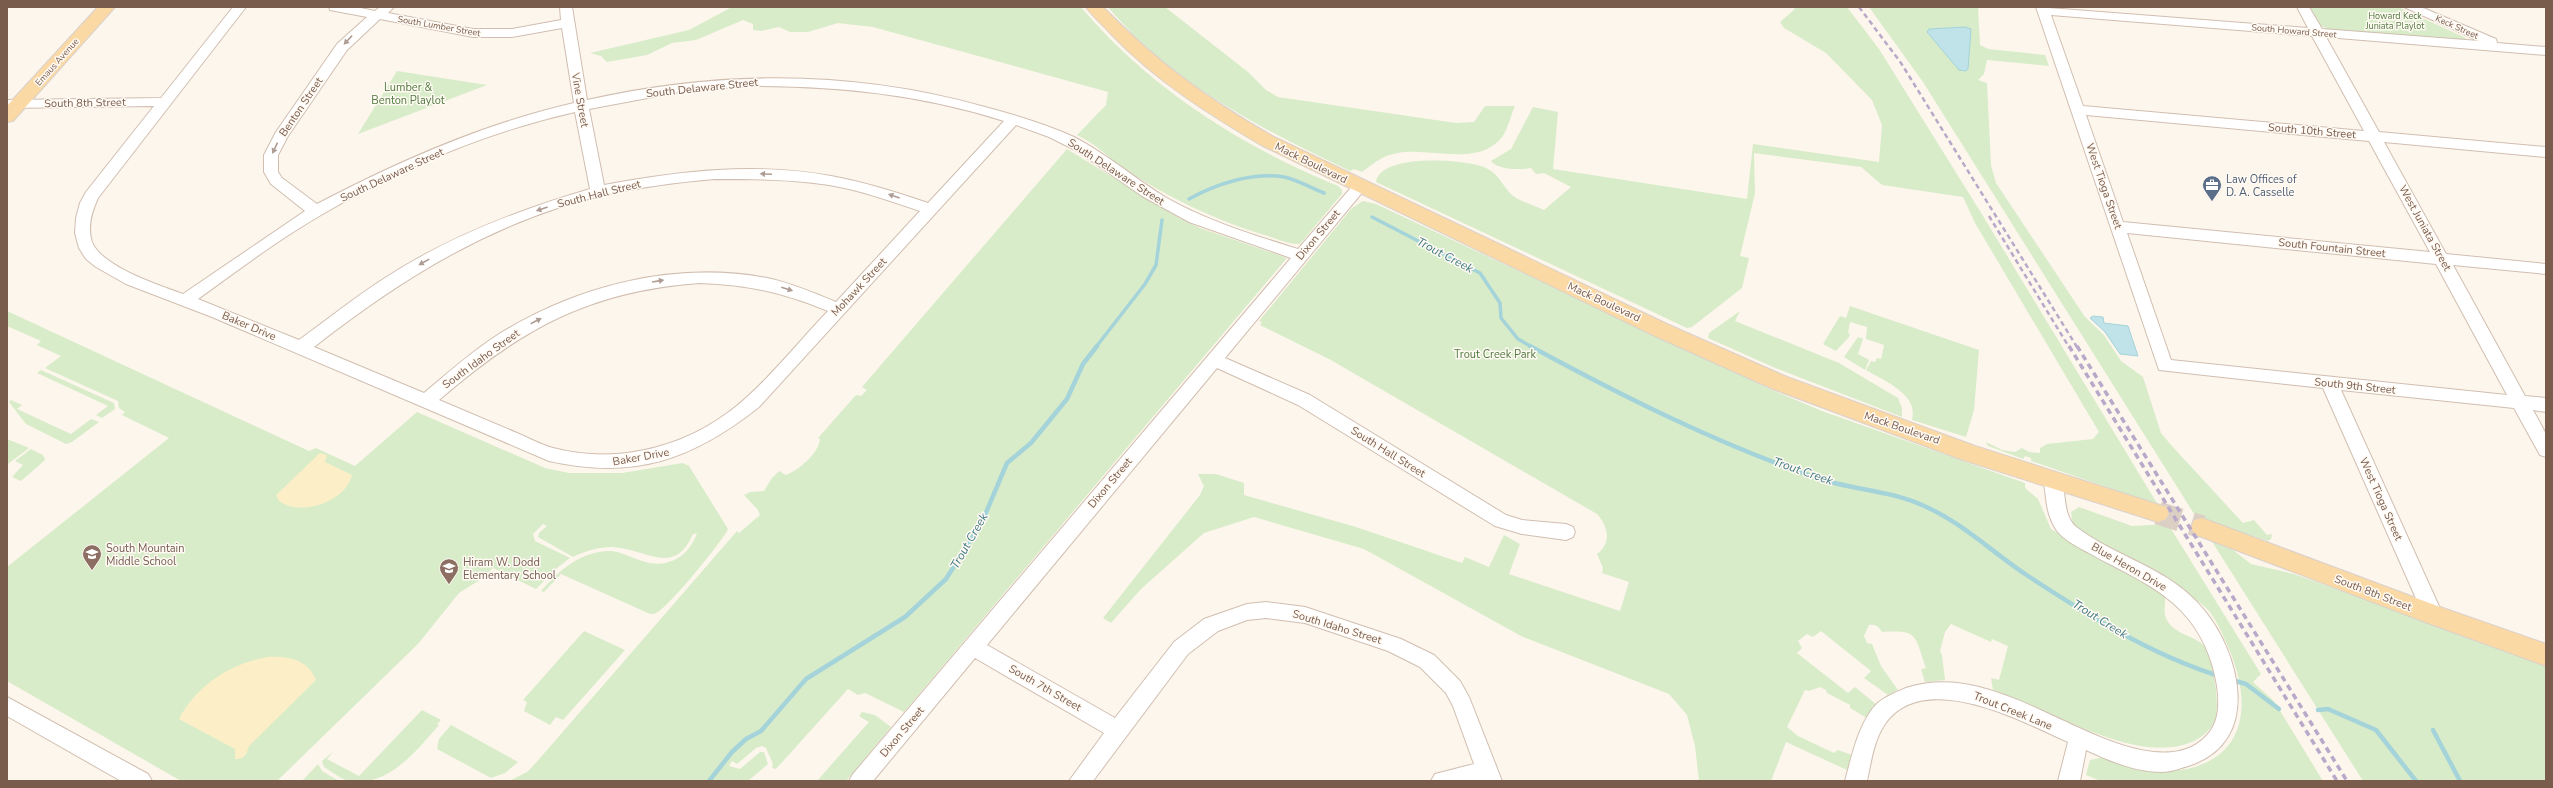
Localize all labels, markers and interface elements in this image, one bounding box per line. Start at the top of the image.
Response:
park label: Howard Keck Juniata Playlot [2365,10,2425,32]
street label: Keck Street [2434,12,2481,42]
street label: South Lumber Street [397,13,482,39]
street label: South Howard Street [2251,21,2338,41]
street label: Emaus Avenue [32,36,82,88]
one-way arrow [344,36,353,45]
street label: Vine Street [568,71,592,129]
street label: Benton Street [276,74,326,140]
street label: South Delaware Street [645,75,759,101]
park label: Lumber & Benton Playlot [371,80,445,108]
street label: South 8th Street [44,95,126,111]
street label: South 10th Street [2267,120,2357,142]
street label: South Delaware Street [1065,135,1167,209]
street label: Mack Boulevard [1272,139,1350,187]
street label: West Tioga Street [2082,141,2126,231]
one-way arrow [272,142,278,153]
street label: South Delaware Street [338,144,446,206]
one-way arrow [759,171,772,177]
place label: Law Offices of D. A. Casselle [2226,172,2297,200]
office icon: Law Offices of D. A. Casselle [2201,174,2223,202]
street label: South Hall Street [556,176,642,212]
street label: West Juniata Street [2395,182,2455,274]
one-way arrow [887,193,899,199]
one-way arrow [536,206,548,212]
street label: Dixon Street [1292,206,1344,263]
water label: Trout Creek [1414,233,1477,277]
street label: South Fountain Street [2278,235,2386,261]
street label: Mohawk Street [828,254,890,320]
one-way arrow [418,259,430,266]
one-way arrow [652,278,664,284]
street label: Mack Boulevard [1565,279,1643,325]
one-way arrow [781,286,793,292]
street label: Baker Drive [220,308,278,344]
one-way arrow [530,318,541,325]
street label: South Idaho Street [439,326,523,392]
park label: Trout Creek Park [1454,347,1536,362]
street label: South 9th Street [2314,374,2396,398]
street label: Mack Boulevard [1862,408,1942,448]
street label: South Hall Street [1348,423,1428,481]
street label: Baker Drive [611,445,671,469]
water label: Trout Creek [1771,453,1836,489]
street label: Dixon Street [1084,454,1136,511]
street label: West Tioga Street [2356,455,2406,543]
water label: Trout Creek [947,509,992,572]
street label: Blue Heron Drive [2088,539,2170,595]
place label: South Mountain Middle School [106,541,184,569]
school or university icon: South Mountain Middle School [81,543,103,571]
place label: Hiram W. Dodd Elementary School [463,555,557,583]
school or university icon: Hiram W. Dodd Elementary School [438,557,460,585]
street label: South 8th Street [2332,571,2414,615]
water label: Trout Creek [2069,596,2131,643]
street label: South Idaho Street [1291,606,1383,648]
street label: South 7th Street [1006,661,1084,715]
street label: Trout Creek Lane [1971,688,2055,734]
street label: Dixon Street [876,703,928,760]

